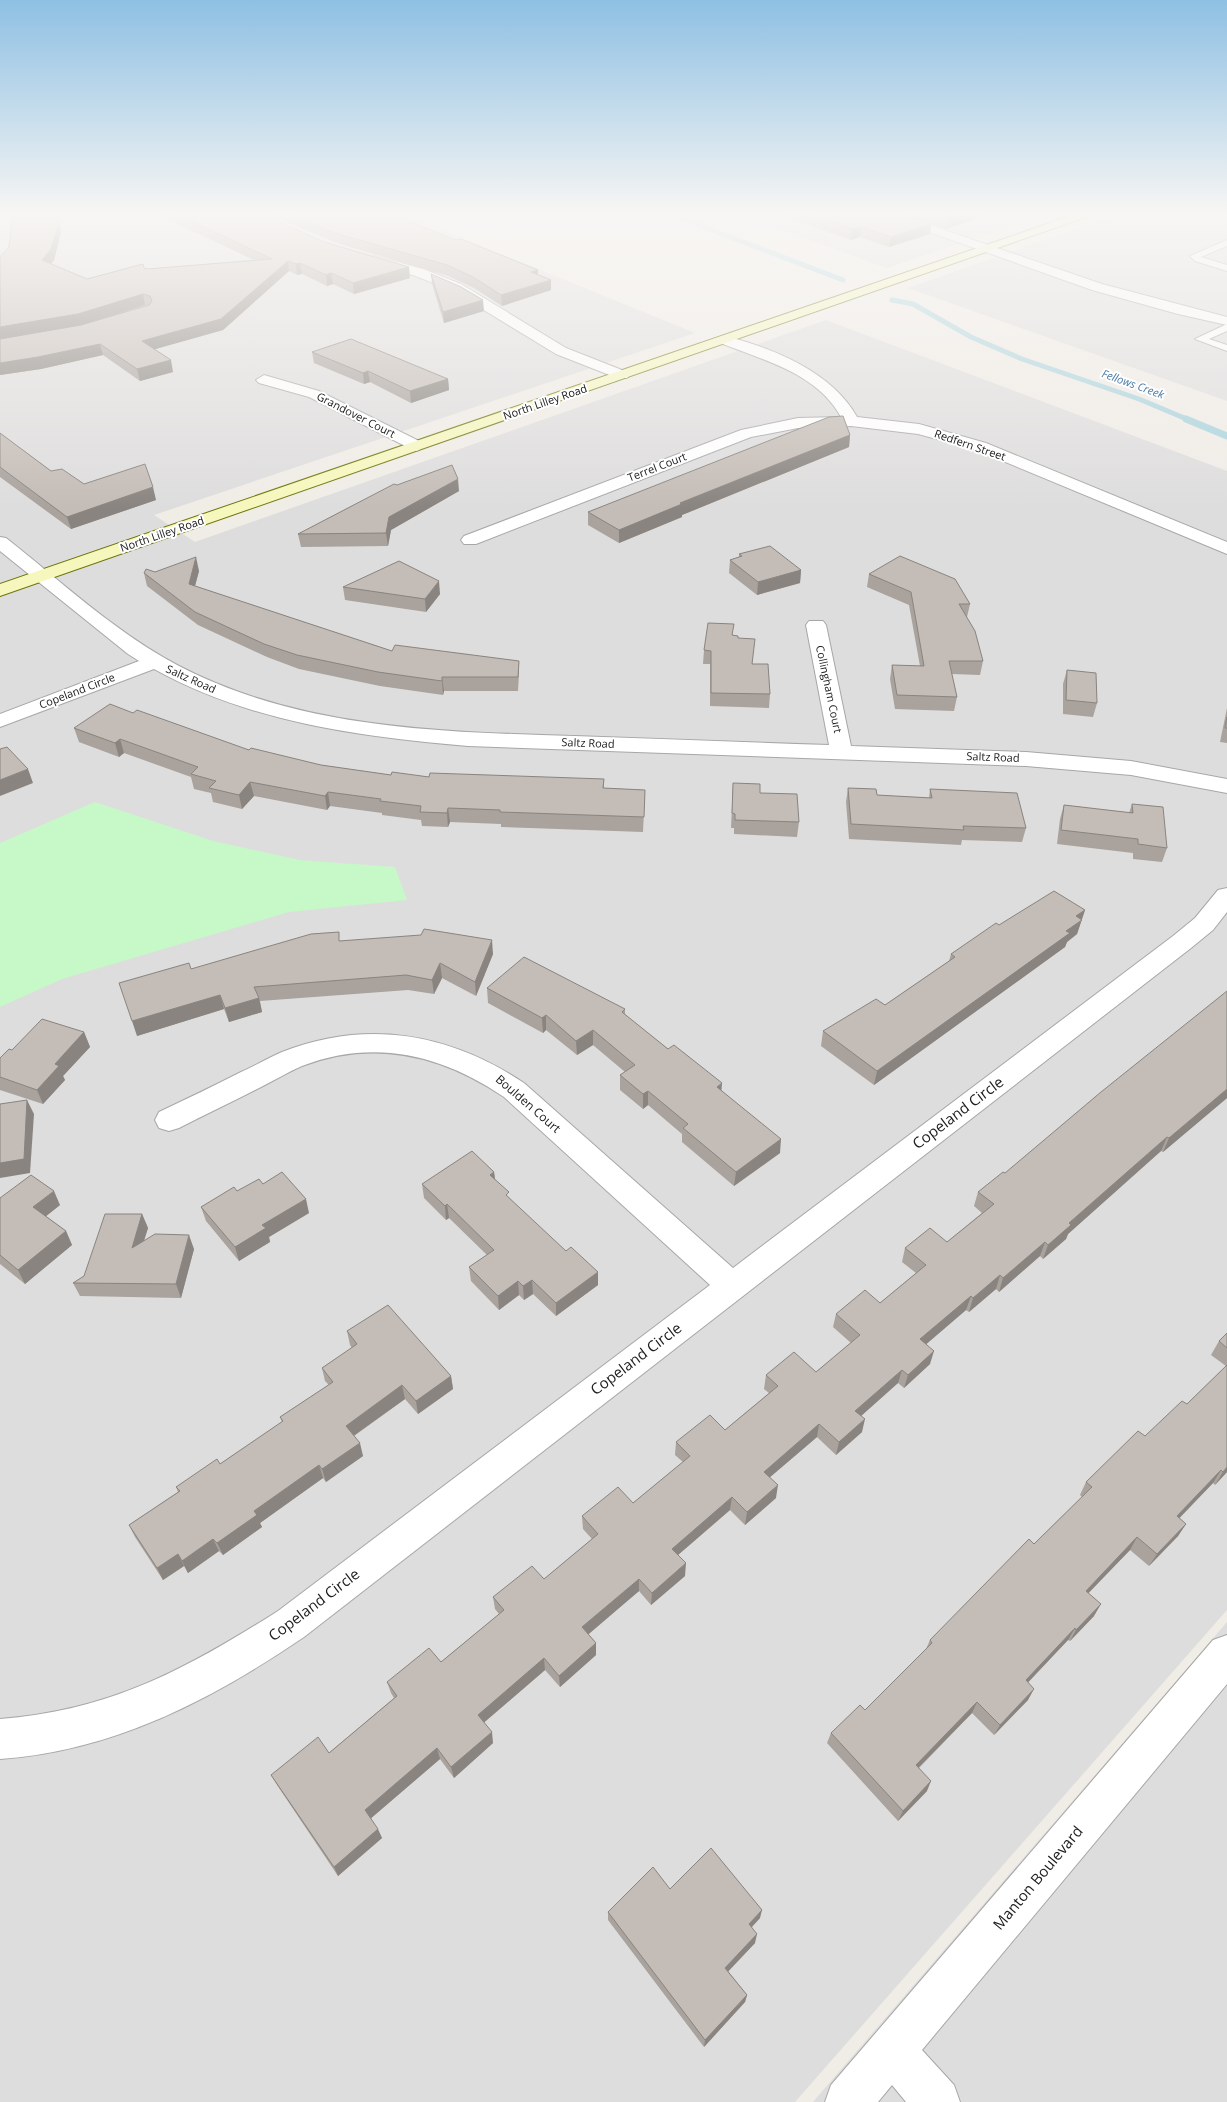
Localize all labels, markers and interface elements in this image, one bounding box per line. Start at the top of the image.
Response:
water label: Fellows Creek [1100,365,1167,402]
street label: North Lilley Road [501,380,589,423]
street label: Grandover Court [314,388,398,441]
street label: Redfern Street [933,425,1008,464]
street label: Terrel Court [625,448,688,485]
street label: North Lilley Road [118,512,206,555]
street label: Collingham Court [813,644,846,734]
street label: Saltz Road [164,661,219,696]
street label: Copeland Circle [37,669,117,712]
street label: Saltz Road [561,734,615,751]
street label: Saltz Road [966,748,1020,765]
street label: Boulden Court [492,1071,565,1137]
street label: Copeland Circle [908,1071,1007,1153]
street label: Copeland Circle [586,1317,685,1399]
street label: Copeland Circle [264,1563,363,1645]
street label: Manton Boulevard [988,1821,1087,1933]

